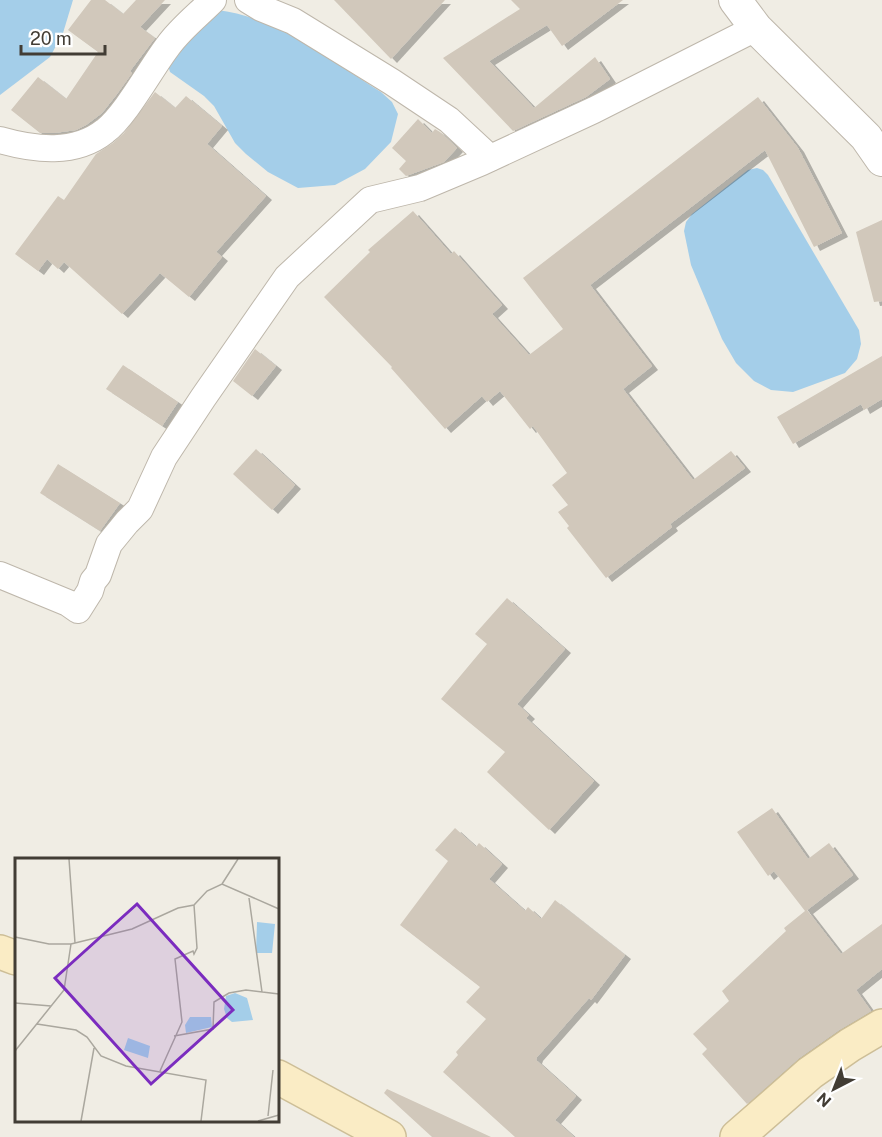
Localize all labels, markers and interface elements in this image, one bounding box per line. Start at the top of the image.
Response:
scale bar [21,18,105,56]
text: 20 m [30,28,72,49]
inset map [15,858,279,1122]
north arrow [804,1059,864,1119]
text: N [813,1089,835,1111]

